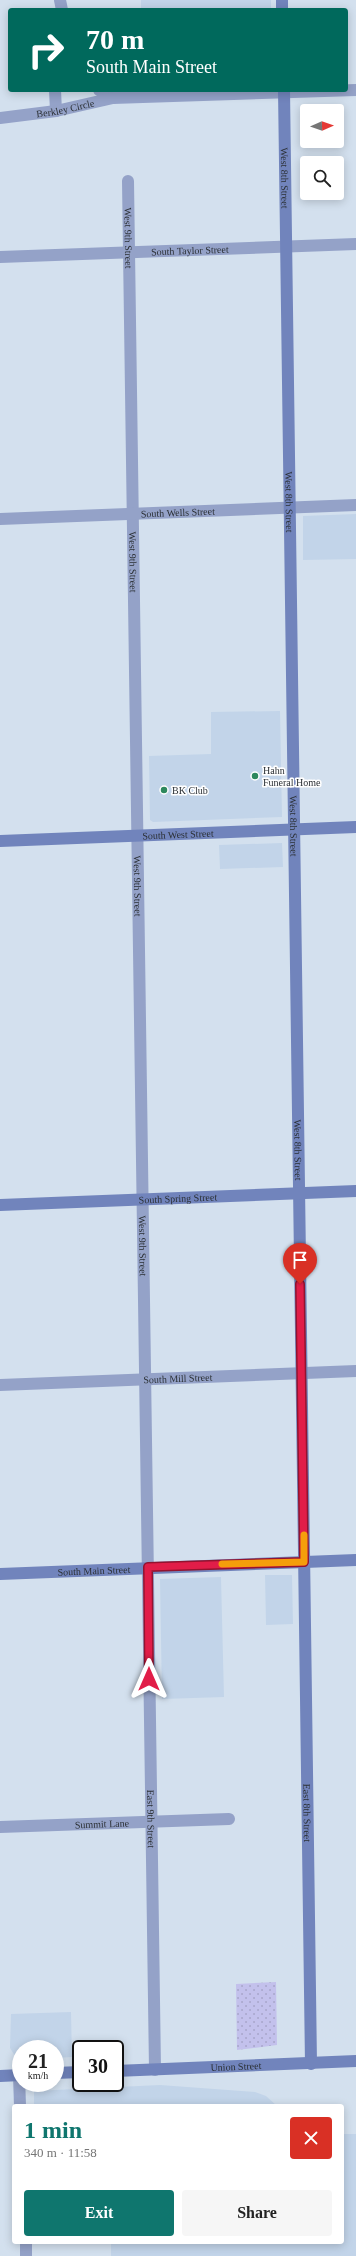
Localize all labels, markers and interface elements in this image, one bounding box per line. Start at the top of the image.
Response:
icon: right [20,24,72,76]
text: 70 m [86,24,144,55]
text: South Main Street [86,57,217,77]
street label: Berkley Circle [36,97,96,119]
north arrow [300,104,344,148]
map controls [300,104,344,200]
street label: West 8th Street [279,147,291,209]
button: search [300,156,344,200]
street label: West 9th Street [123,207,135,269]
street label: South Taylor Street [151,243,229,257]
street label: West 8th Street [284,471,296,533]
street label: South Wells Street [141,505,215,519]
street label: West 9th Street [128,531,139,593]
place label: Hahn Funeral Home [263,765,321,788]
marker: Hahn Funeral Home [250,771,260,781]
marker: BK Club [159,785,169,795]
place label: BK Club [172,785,208,796]
street label: West 8th Street [288,795,300,857]
street label: South West Street [142,827,214,841]
street label: West 9th Street [132,855,144,917]
street label: West 8th Street [293,1119,304,1181]
street label: South Spring Street [138,1191,217,1205]
street label: West 9th Street [137,1215,149,1277]
pin [283,1243,317,1284]
icon: arrive [289,1249,311,1271]
street label: South Mill Street [143,1371,213,1385]
street label: South Main Street [57,1563,131,1577]
position arrow [128,1658,170,1700]
street label: East 8th Street [302,1784,313,1842]
street label: East 9th Street [145,1790,157,1848]
street label: Summit Lane [75,1817,130,1830]
speed limit sign: 30 [72,2040,124,2092]
text: 21 [28,2050,48,2072]
street label: Union Street [210,2059,262,2073]
text: km/h [28,2070,48,2081]
text: 1 min [24,2117,82,2143]
button: close [290,2117,332,2159]
text: 340 m · 11:58 [24,2145,97,2160]
button: Exit [24,2190,174,2236]
button: Share [182,2190,332,2236]

